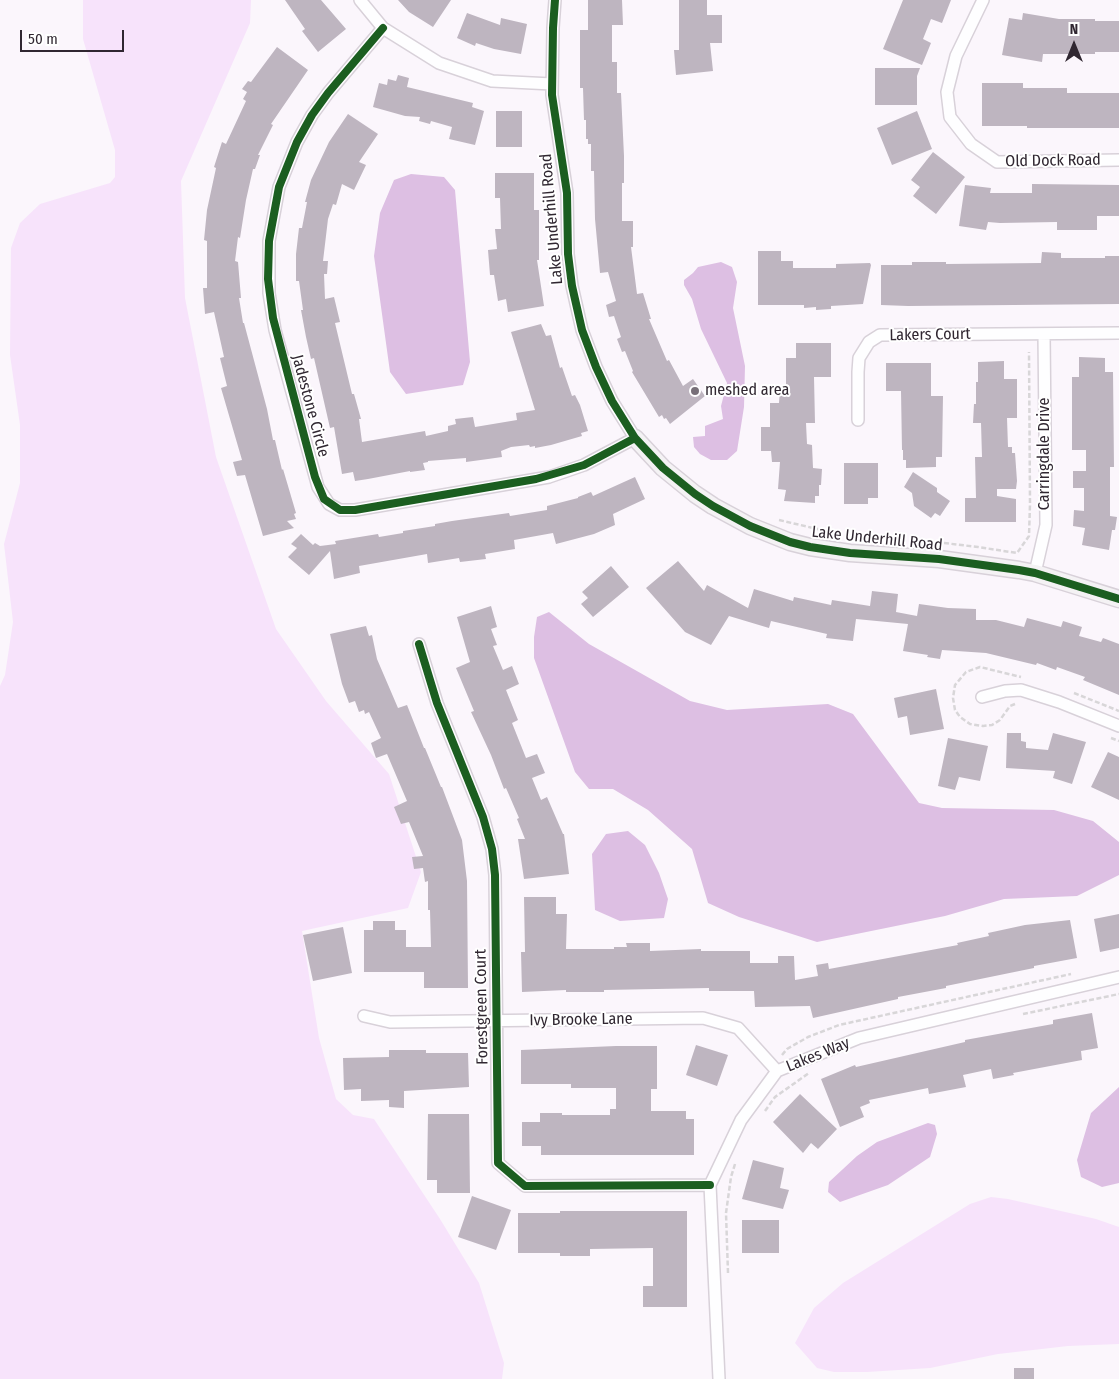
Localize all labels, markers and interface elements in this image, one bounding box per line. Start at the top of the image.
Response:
scale bar [22,20,126,52]
north arrow [1049,20,1099,70]
text: N [1070,21,1078,38]
text: 50 m [28,30,58,48]
street label: Old Dock Road [1005,151,1101,171]
street label: Lake Underhill Road [537,153,567,285]
street label: Lakers Court [889,325,971,345]
street label: Jadestone Circle [287,353,333,459]
place label: meshed area [705,381,789,401]
marker: meshed area [689,385,701,397]
street label: Carringdale Drive [1035,398,1055,510]
street label: Lake Underhill Road [811,523,943,555]
street label: Forestgreen Court [471,949,493,1065]
street label: Ivy Brooke Lane [529,1010,633,1030]
street label: Lakes Way [783,1034,853,1076]

